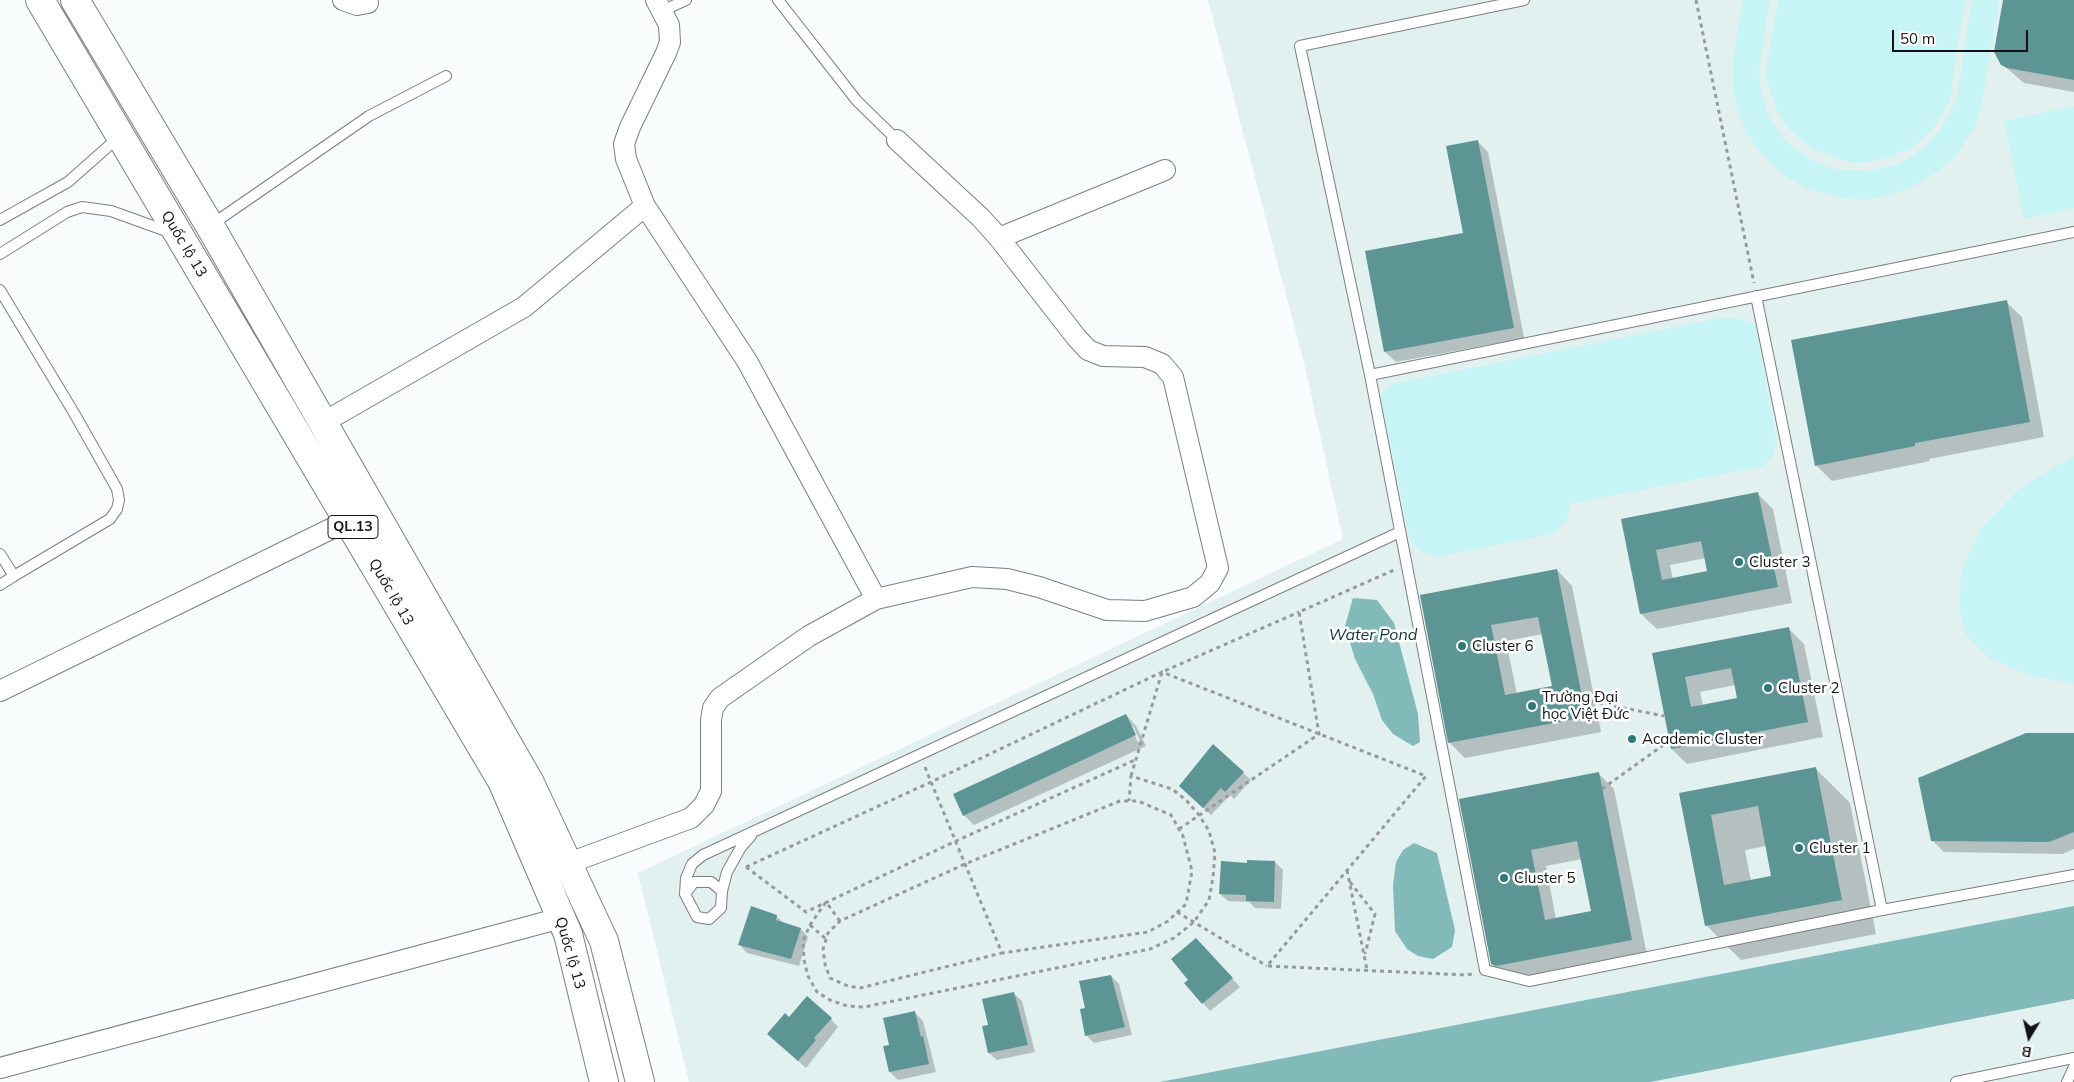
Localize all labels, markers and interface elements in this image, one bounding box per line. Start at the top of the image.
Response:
scale bar [1894,20,2030,52]
text: 50 m [1900,29,1935,48]
street label: Quốc lộ 13 [157,208,211,280]
road number: QL.13 [328,516,378,538]
place label: Cluster 3 [1749,553,1811,571]
street label: Quốc lộ 13 [365,555,417,629]
marker: Cluster 3 [1733,556,1745,568]
water label: Water Pond [1329,625,1417,645]
place label: Cluster 6 [1472,637,1534,655]
marker: Cluster 6 [1456,640,1468,652]
place label: Cluster 2 [1778,679,1840,697]
marker: Cluster 2 [1762,682,1774,694]
place label: Trường Đại học Việt Đức [1542,688,1629,723]
marker: Trường Đại học Việt Đức [1526,700,1538,712]
place label: Academic Cluster [1642,730,1763,748]
marker: Academic Cluster [1626,733,1638,745]
place label: Cluster 1 [1809,839,1871,857]
marker: Cluster 1 [1793,842,1805,854]
place label: Cluster 5 [1514,869,1576,887]
marker: Cluster 5 [1498,872,1510,884]
street label: Quốc lộ 13 [551,915,589,991]
north arrow [2004,1012,2054,1062]
text: B [2020,1042,2033,1061]

